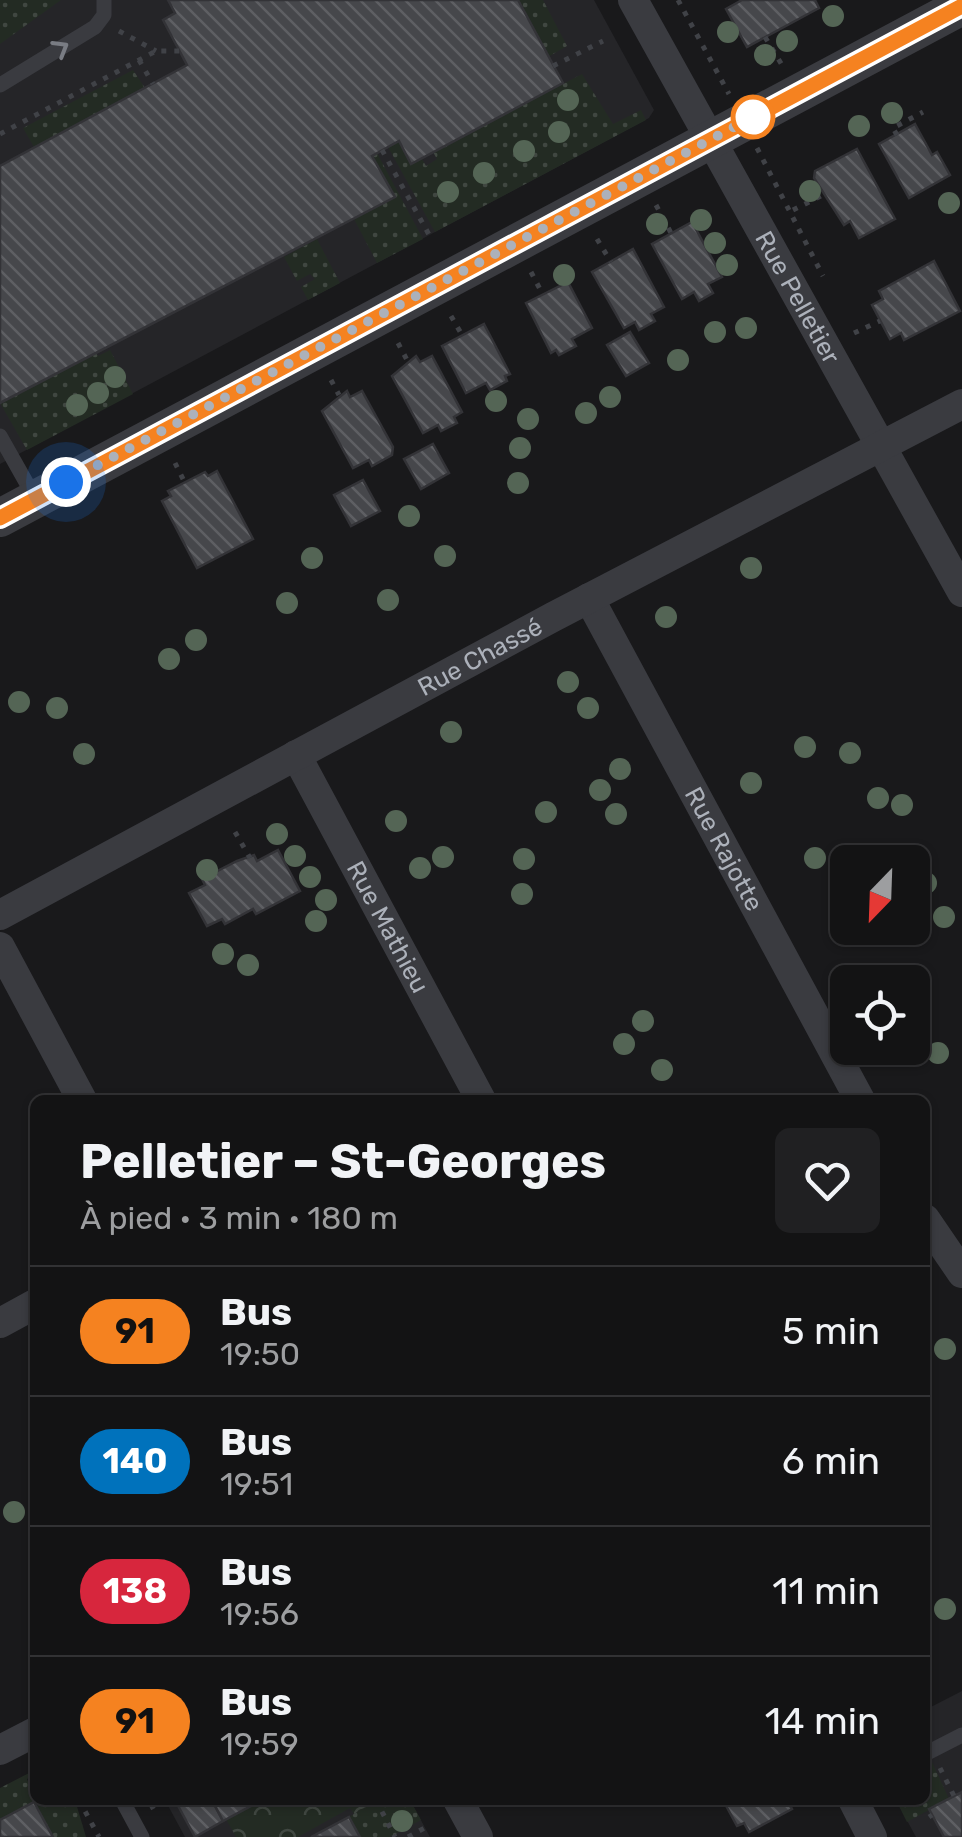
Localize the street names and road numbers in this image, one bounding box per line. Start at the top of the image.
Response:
street label: Rue Pelletier [749,226,846,369]
street label: Rue Chassé [413,612,547,702]
street label: Rue Rajotte [679,782,769,916]
street label: Rue Mathieu [341,856,435,998]

